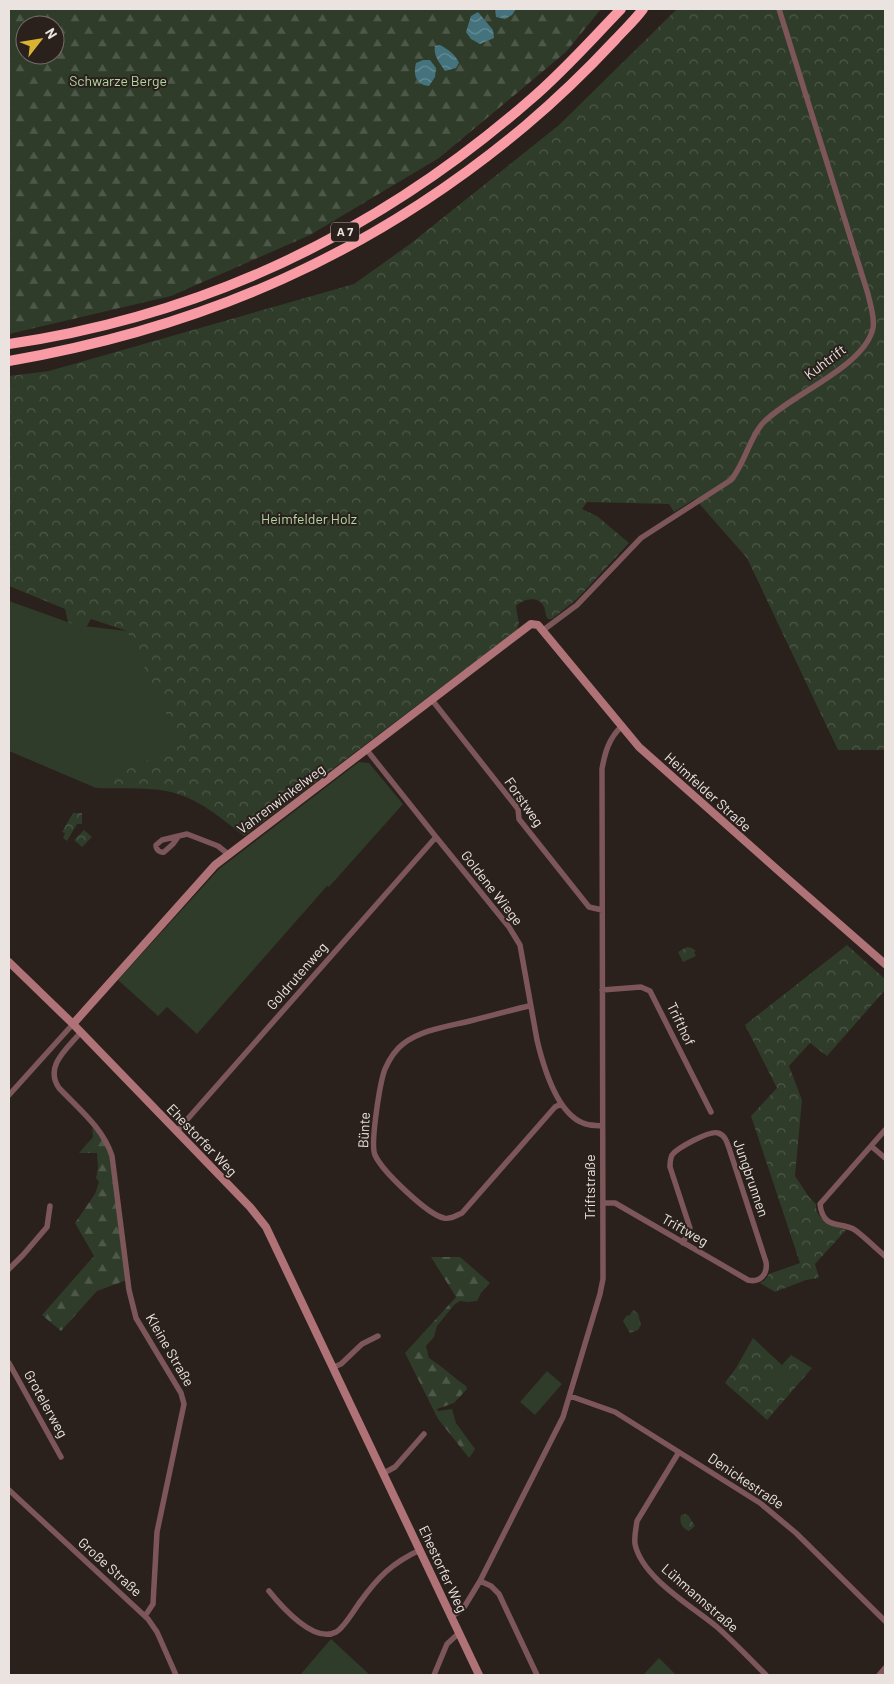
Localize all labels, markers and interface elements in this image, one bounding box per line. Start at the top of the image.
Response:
north arrow [15,15,65,65]
text: N [42,25,61,41]
park label: Schwarze Berge [69,72,167,89]
road number: A 7 [331,222,359,242]
street label: Kuhtrift [801,341,849,383]
park label: Heimfelder Holz [261,510,357,527]
street label: Heimfelder Straße [662,748,755,835]
street label: Vahrenwinkelweg [233,760,328,837]
street label: Forstweg [501,774,548,830]
street label: Goldene Wiege [458,847,527,929]
street label: Goldrutenweg [263,938,331,1013]
street label: Trifthof [664,999,699,1048]
street label: Ehestorfer Weg [164,1100,241,1179]
street label: Bünte [354,1112,373,1148]
street label: Jungbrunnen [730,1137,773,1219]
street label: Triftstraße [581,1154,598,1220]
street label: Triftweg [659,1210,711,1250]
street label: Kleine Straße [143,1310,198,1389]
street label: Grotelerweg [21,1367,72,1440]
street label: Denickestraße [705,1449,787,1512]
street label: Ehestorfer Weg [416,1523,471,1615]
street label: Große Straße [75,1534,146,1600]
street label: Lühmannstraße [658,1560,742,1636]

